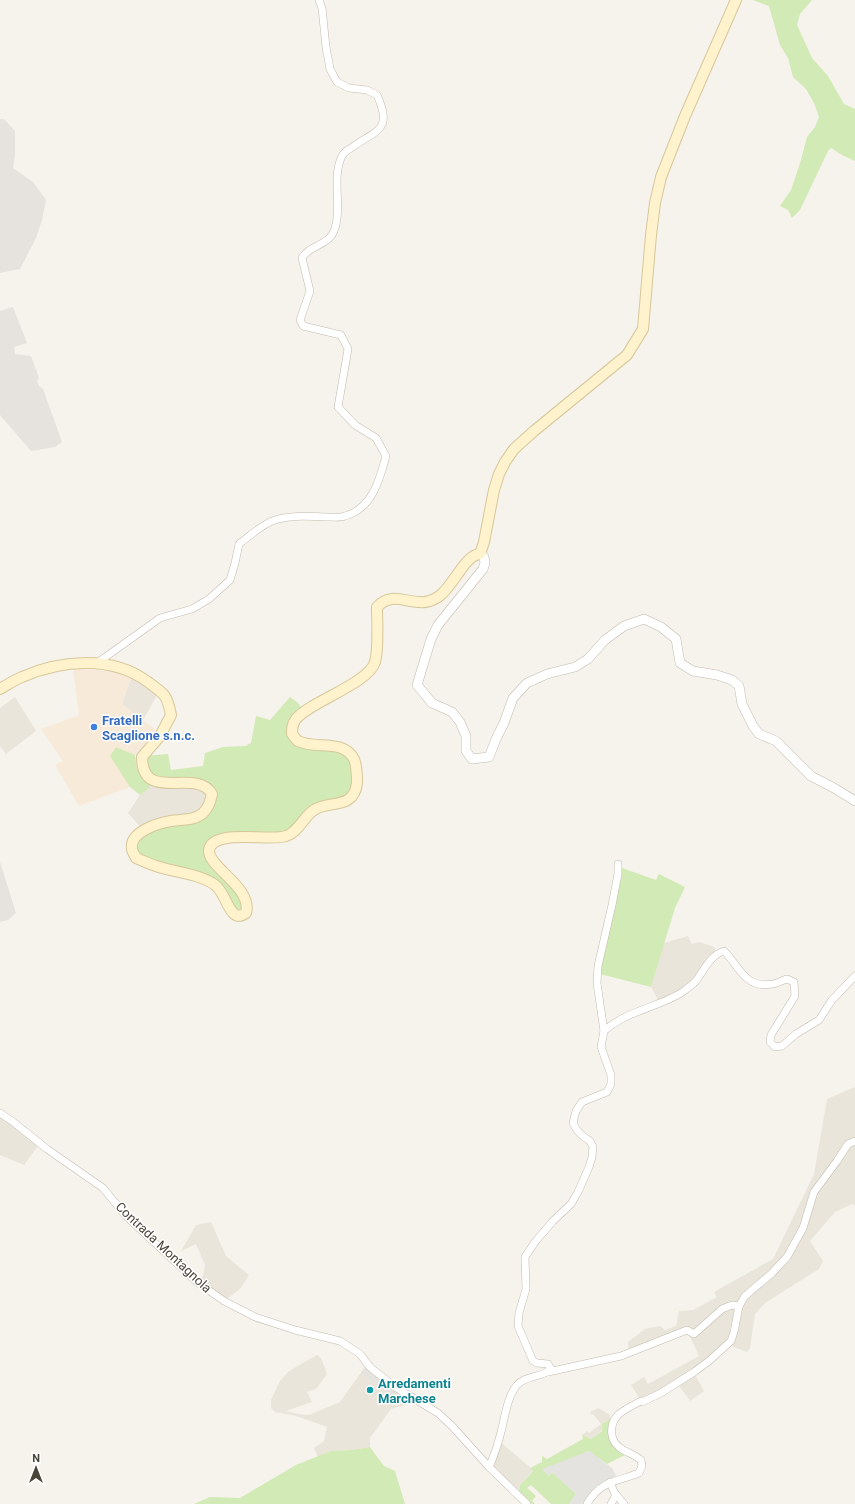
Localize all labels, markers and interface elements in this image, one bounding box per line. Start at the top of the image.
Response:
place label: Fratelli Scaglione s.n.c. [102,713,195,743]
marker: Fratelli Scaglione s.n.c. [89,722,99,732]
street label: Contrada Montagnola [113,1199,215,1296]
place label: Arredamenti Marchese [378,1376,451,1406]
marker: Arredamenti Marchese [365,1385,375,1395]
north arrow [16,1448,56,1488]
text: N [32,1452,40,1465]

